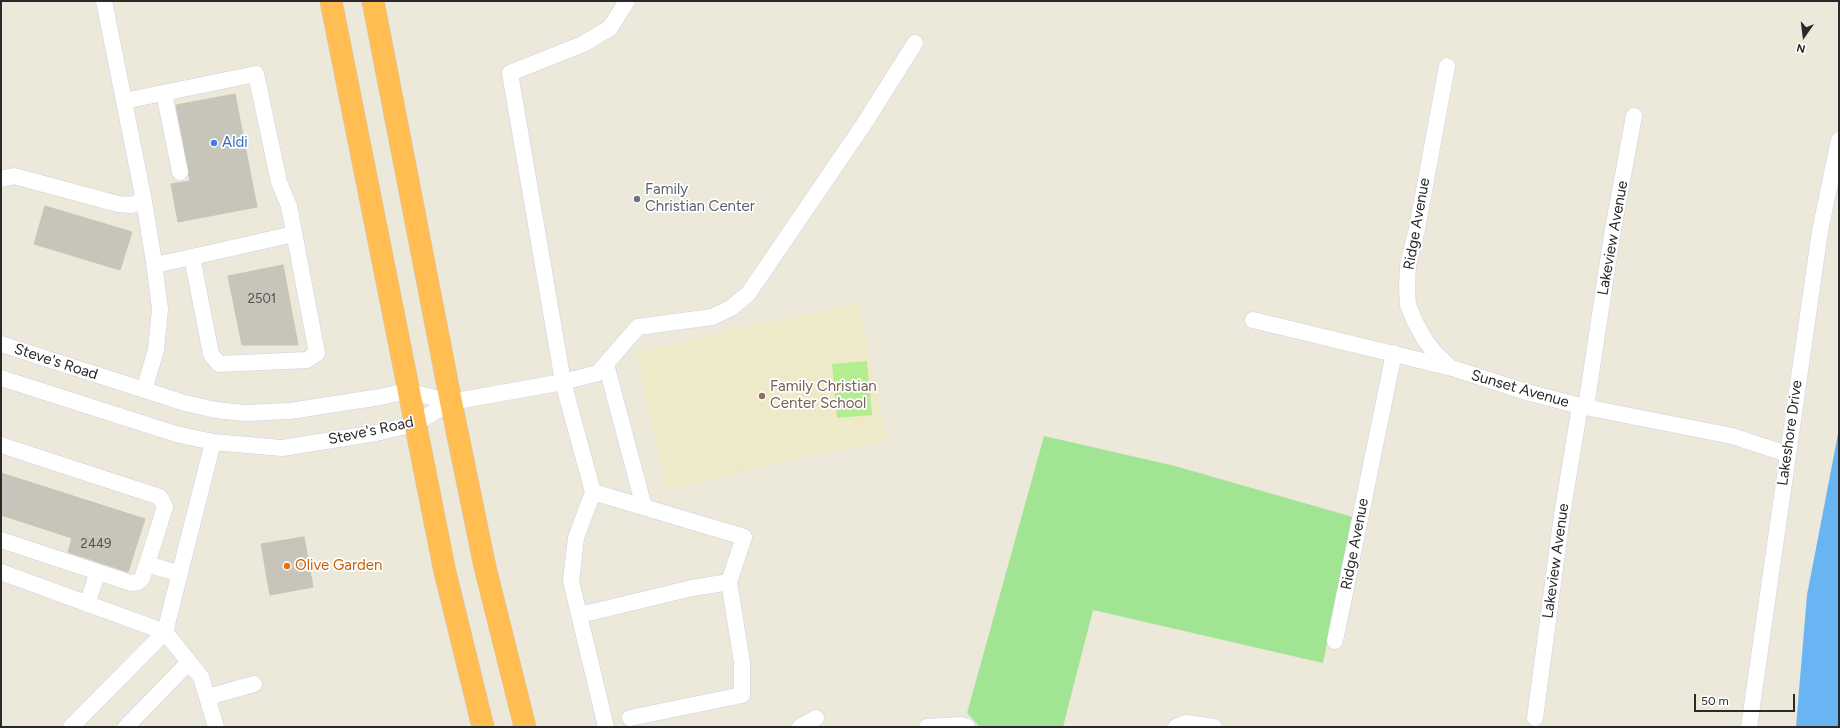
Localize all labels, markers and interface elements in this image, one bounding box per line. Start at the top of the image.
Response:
north arrow [1784,16,1824,56]
text: N [1795,41,1807,55]
place label: Aldi [222,134,248,152]
marker: Aldi [209,138,219,148]
street label: Ridge Avenue [1400,177,1434,271]
street label: Lakeview Avenue [1594,179,1632,297]
place label: Family Christian Center [645,181,755,216]
marker: Family Christian Center [632,194,642,204]
house number: 2501 [248,291,276,307]
street label: Steve's Road [12,340,100,384]
street label: Sunset Avenue [1469,366,1571,412]
place label: Family Christian Center School [770,378,877,413]
street label: Lakeshore Drive [1774,379,1806,487]
marker: Family Christian Center School [757,391,767,401]
street label: Steve's Road [327,413,415,449]
street label: Ridge Avenue [1337,497,1373,591]
street label: Lakeview Avenue [1539,502,1573,620]
house number: 2449 [81,536,111,552]
place label: Olive Garden [295,557,382,575]
marker: Olive Garden [282,561,292,571]
scale bar [1696,686,1797,712]
text: 50 m [1701,694,1729,708]

